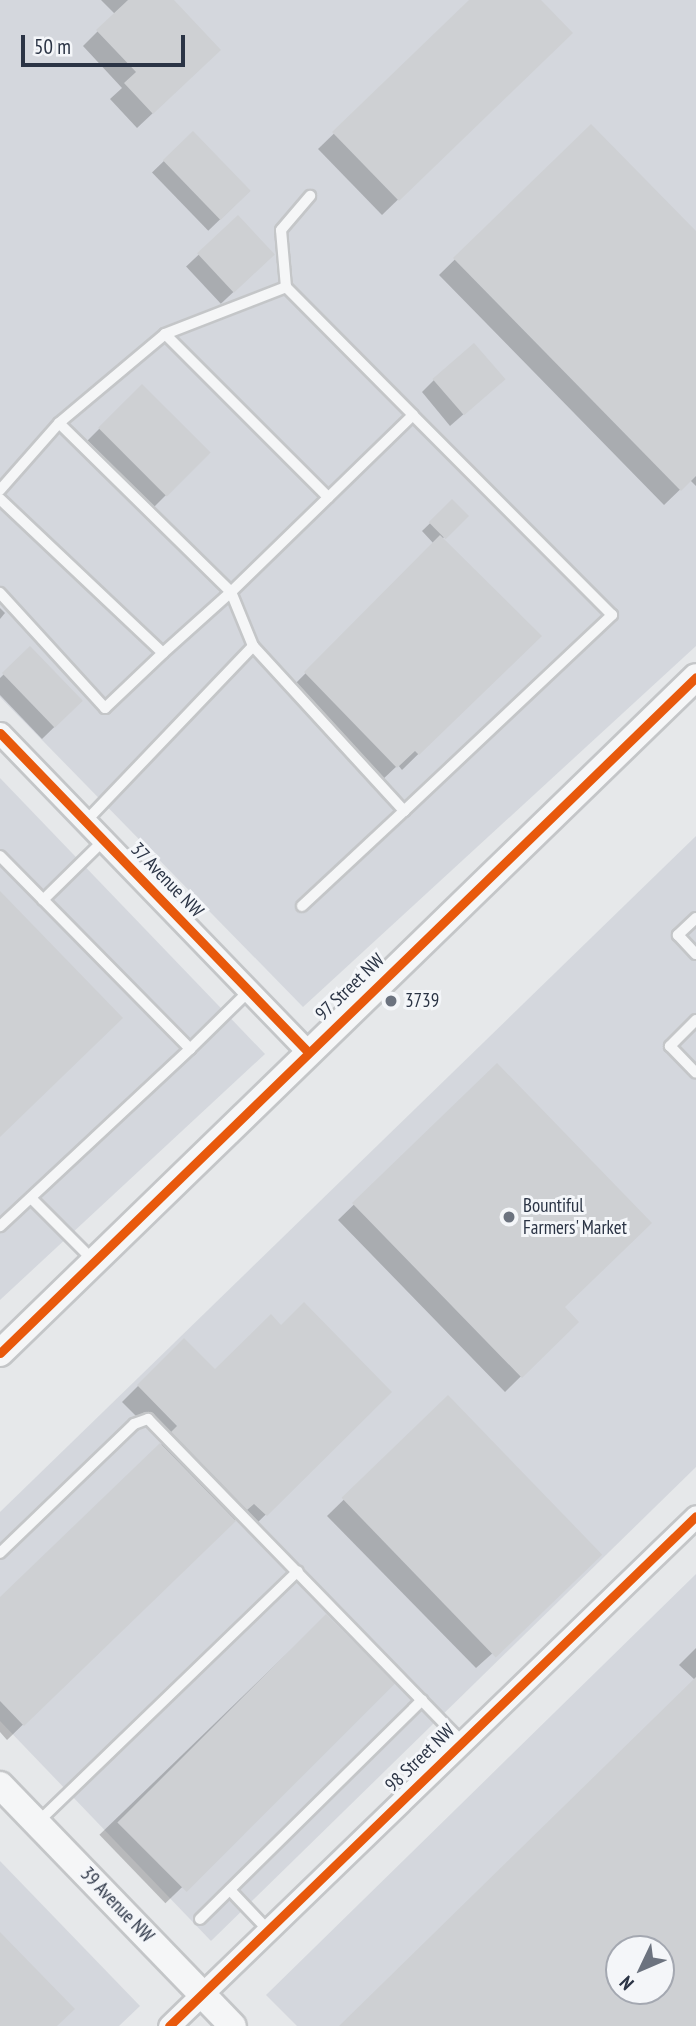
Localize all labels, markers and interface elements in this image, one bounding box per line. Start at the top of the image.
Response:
scale bar [24,21,189,65]
text: 50 m [34,33,71,60]
street label: 37 Avenue NW [125,837,209,923]
street label: 97 Street NW [311,948,389,1026]
place label: 3739 [405,990,439,1012]
marker: 3739 [383,993,399,1009]
place label: Bountiful Farmers' Market [523,1195,628,1239]
marker: Bountiful Farmers' Market [501,1209,517,1225]
street label: 98 Street NW [381,1719,459,1797]
street label: 39 Avenue NW [75,1862,159,1948]
north arrow [605,1935,675,2005]
text: N [614,1971,639,1995]

